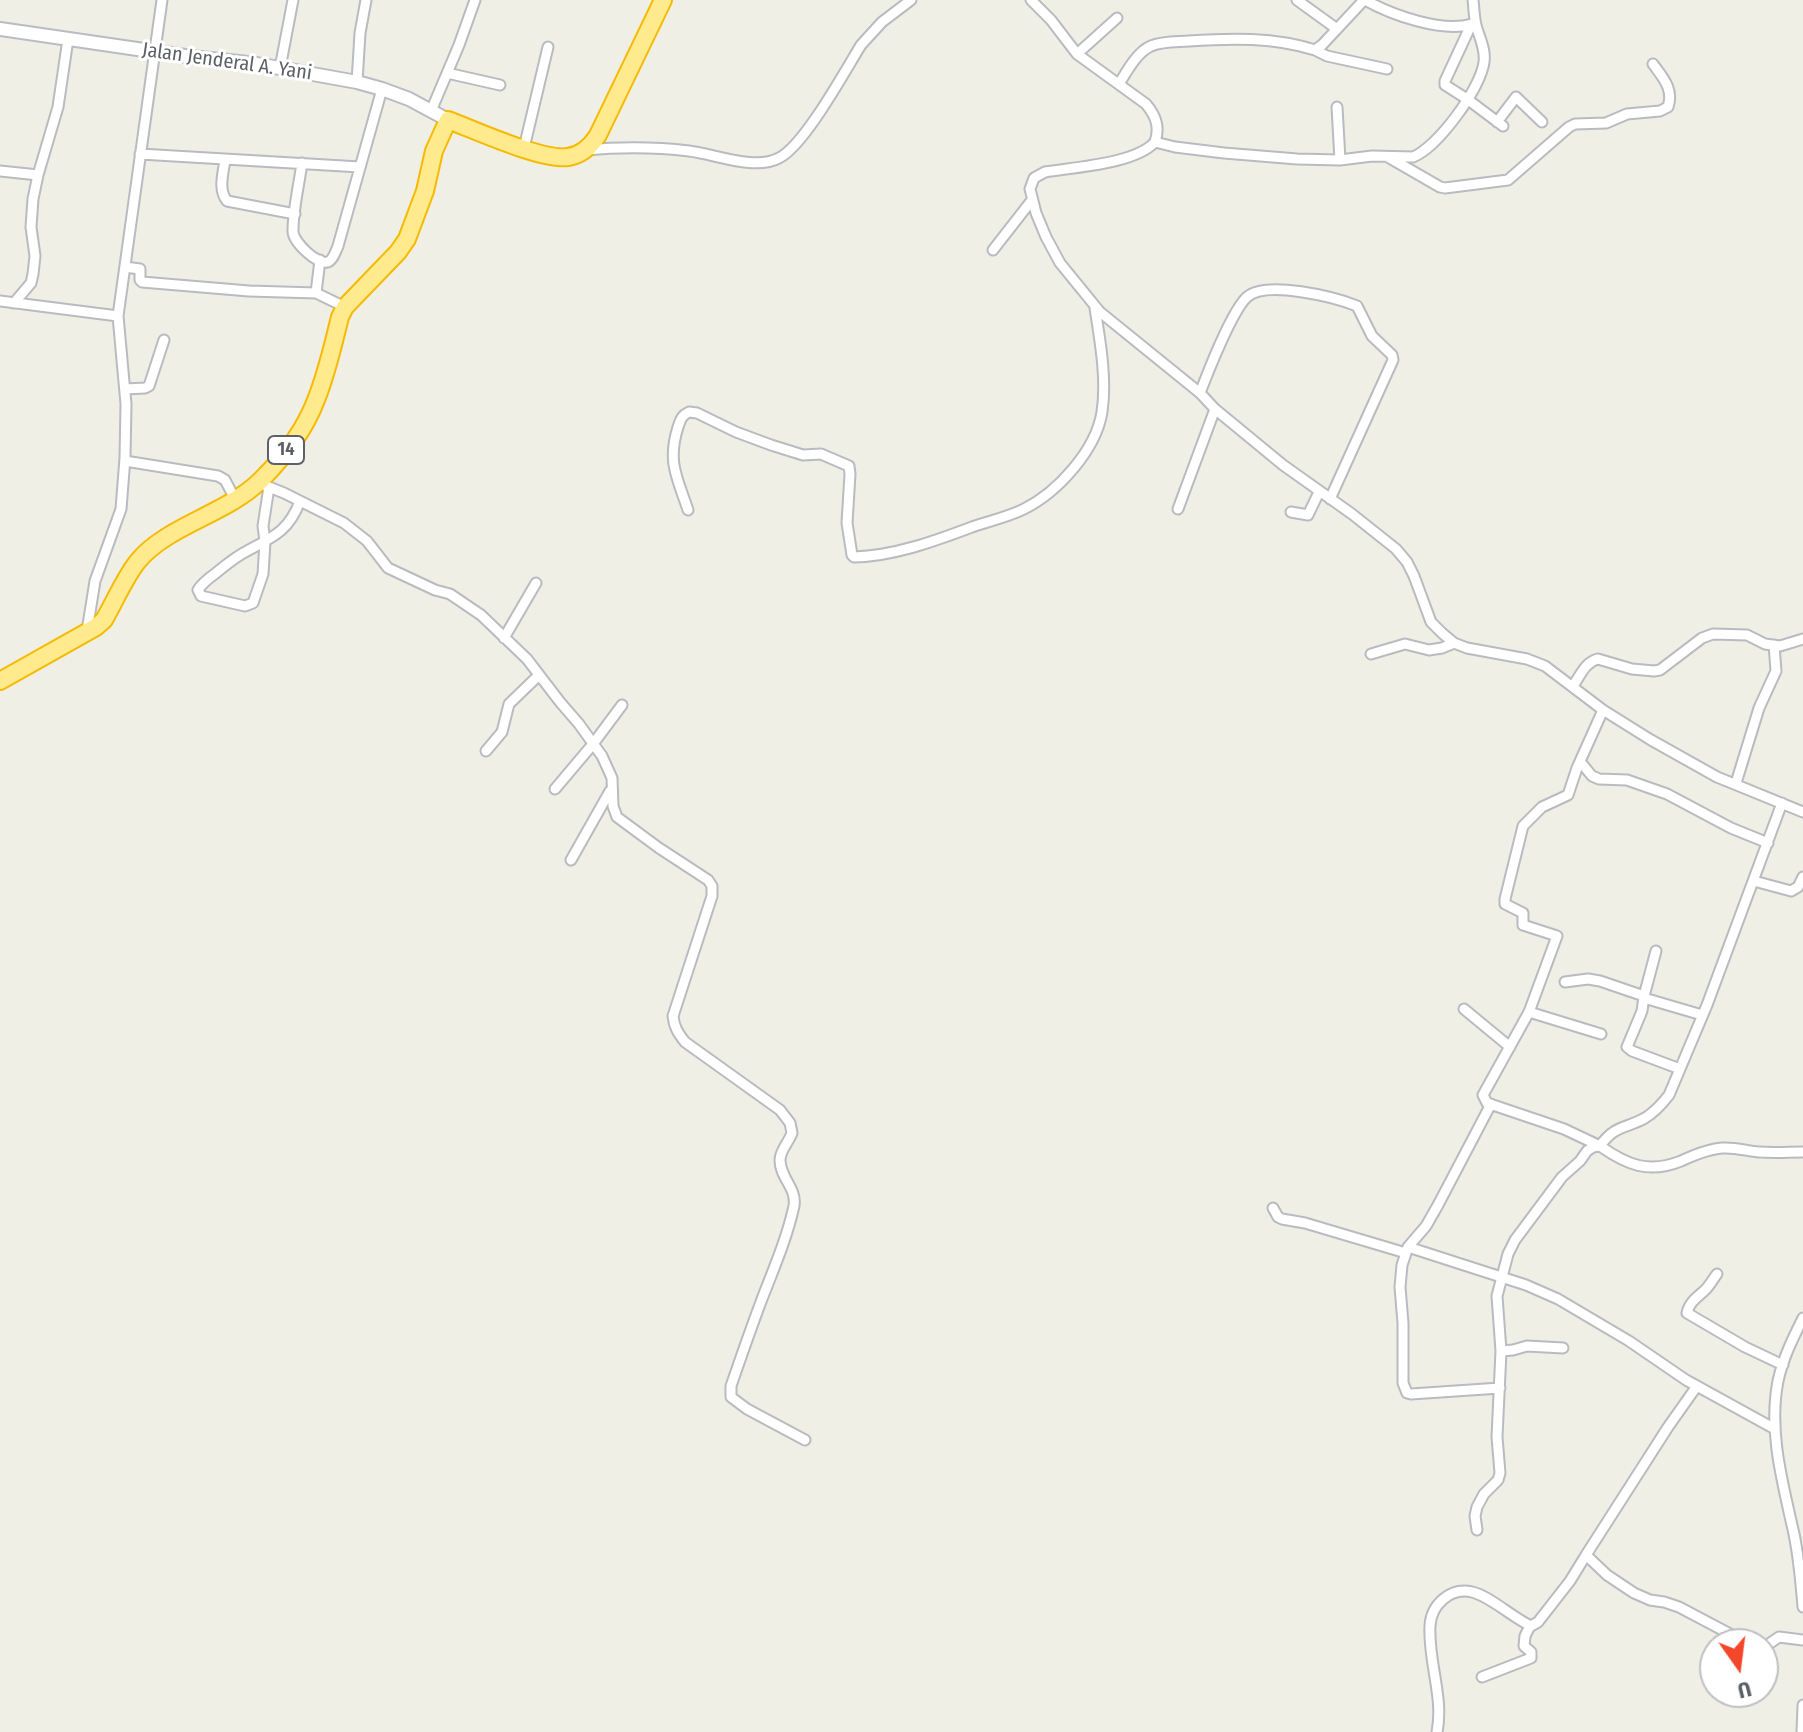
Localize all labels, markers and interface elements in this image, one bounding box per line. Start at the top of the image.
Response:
street label: Jalan Jenderal A. Yani [141,38,313,86]
road number: 14 [268,436,304,464]
north arrow [1699,1628,1779,1708]
text: U [1735,1675,1754,1704]

